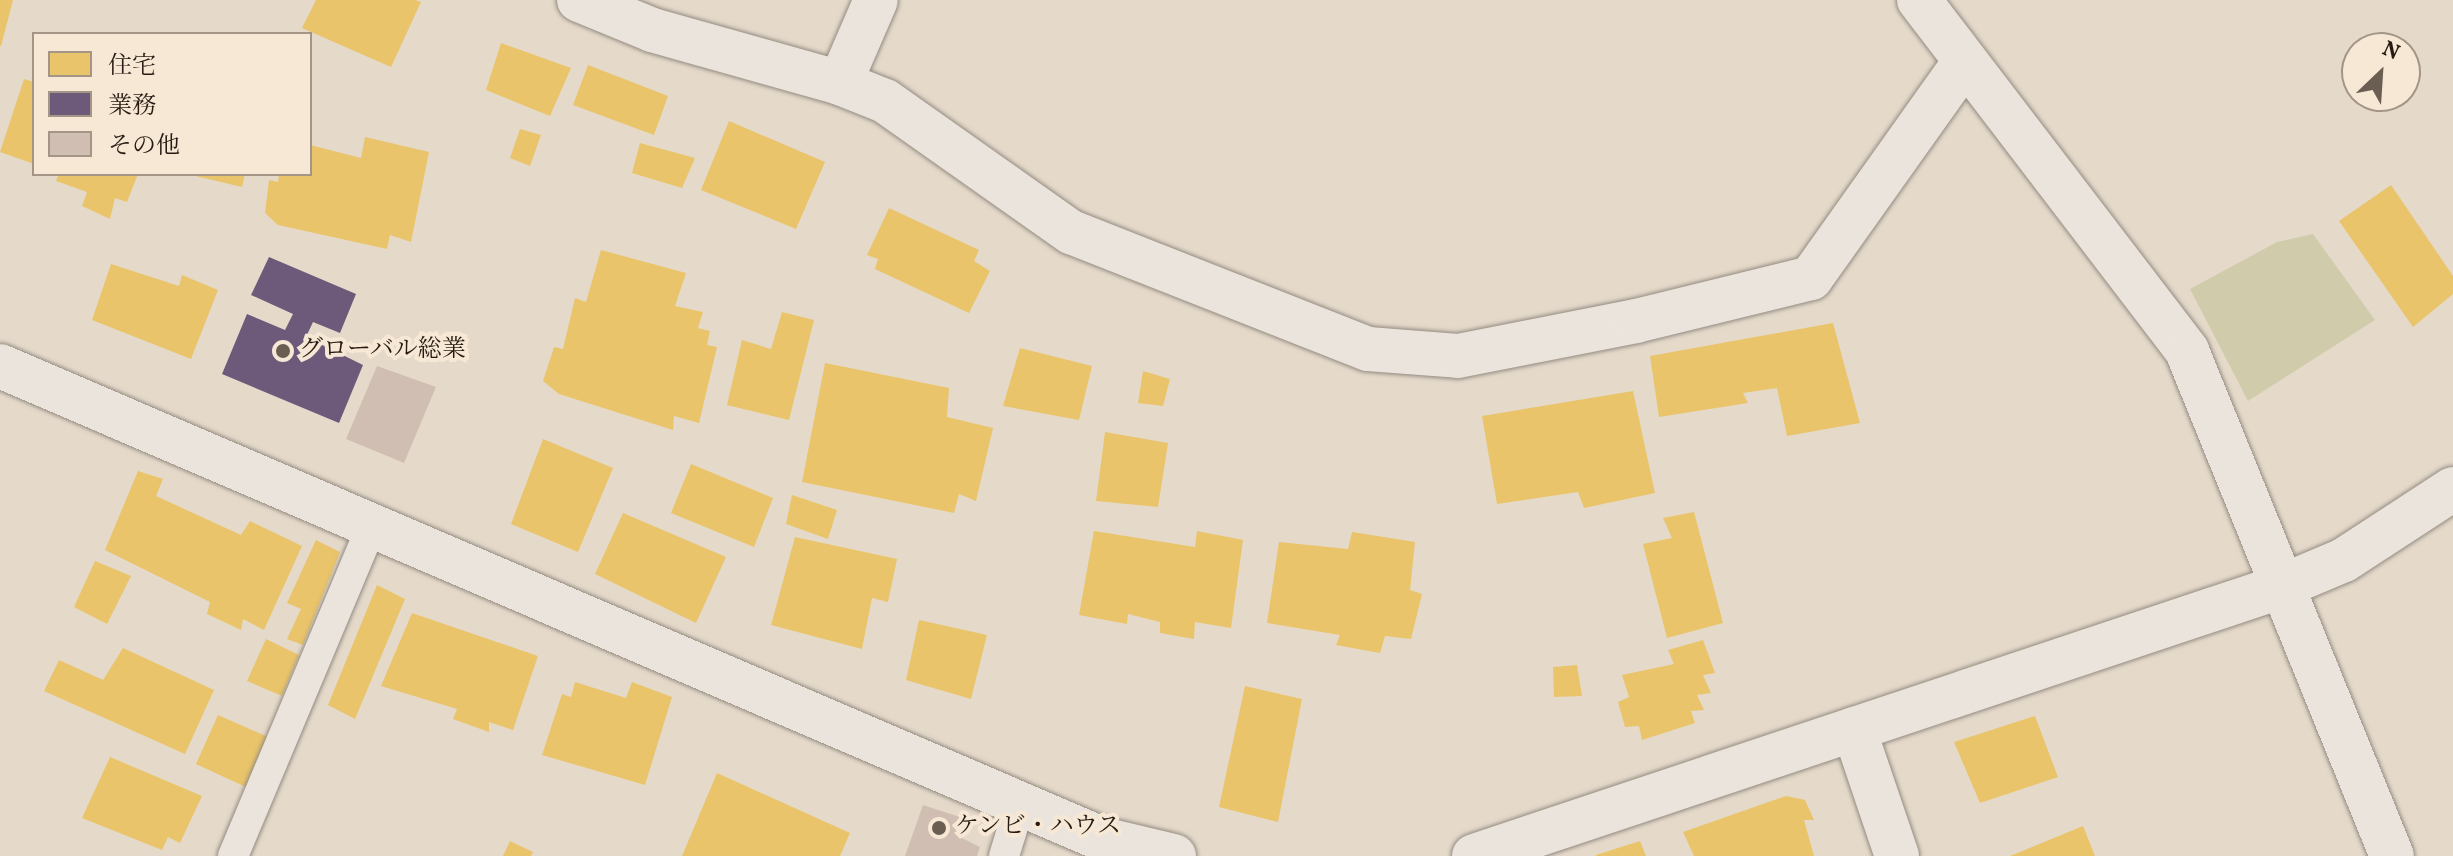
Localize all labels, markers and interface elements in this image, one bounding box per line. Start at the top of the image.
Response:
legend [32,32,312,176]
north arrow [2341,32,2421,112]
text: N [2377,34,2404,69]
text: 住宅 [108,50,156,84]
text: 業務 [108,90,156,124]
text: その他 [108,130,180,164]
place label: グローバル総業 [299,337,467,365]
marker: グローバル総業 [274,342,292,360]
place label: ケンビ・ハウス [955,814,1123,842]
marker: ケンビ・ハウス [930,819,948,837]

